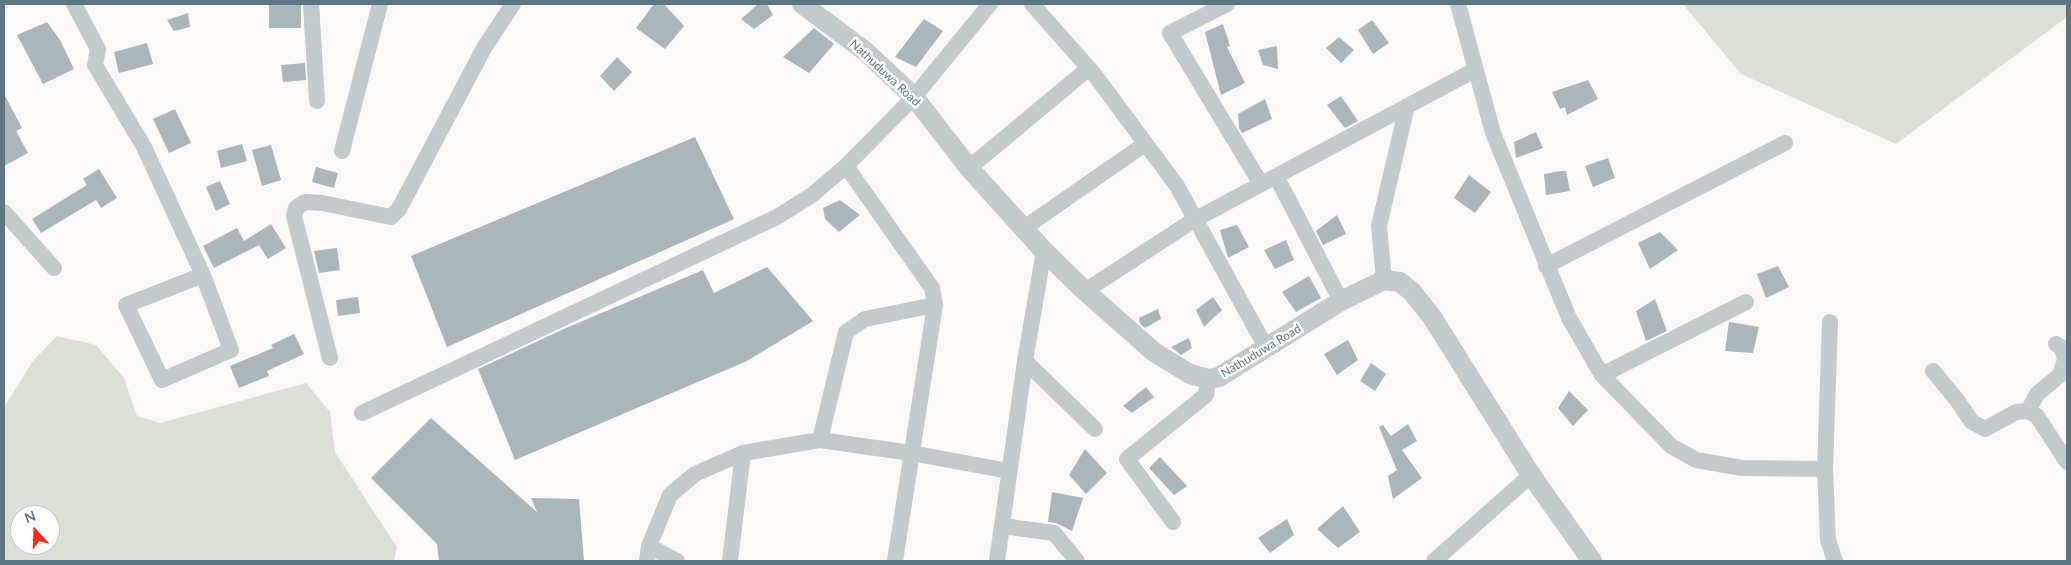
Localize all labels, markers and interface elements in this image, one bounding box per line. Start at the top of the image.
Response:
street label: Nathuduwa Road [847,37,923,109]
street label: Nathuduwa Road [1218,321,1304,381]
north arrow [10,505,60,555]
text: N [22,507,38,526]

